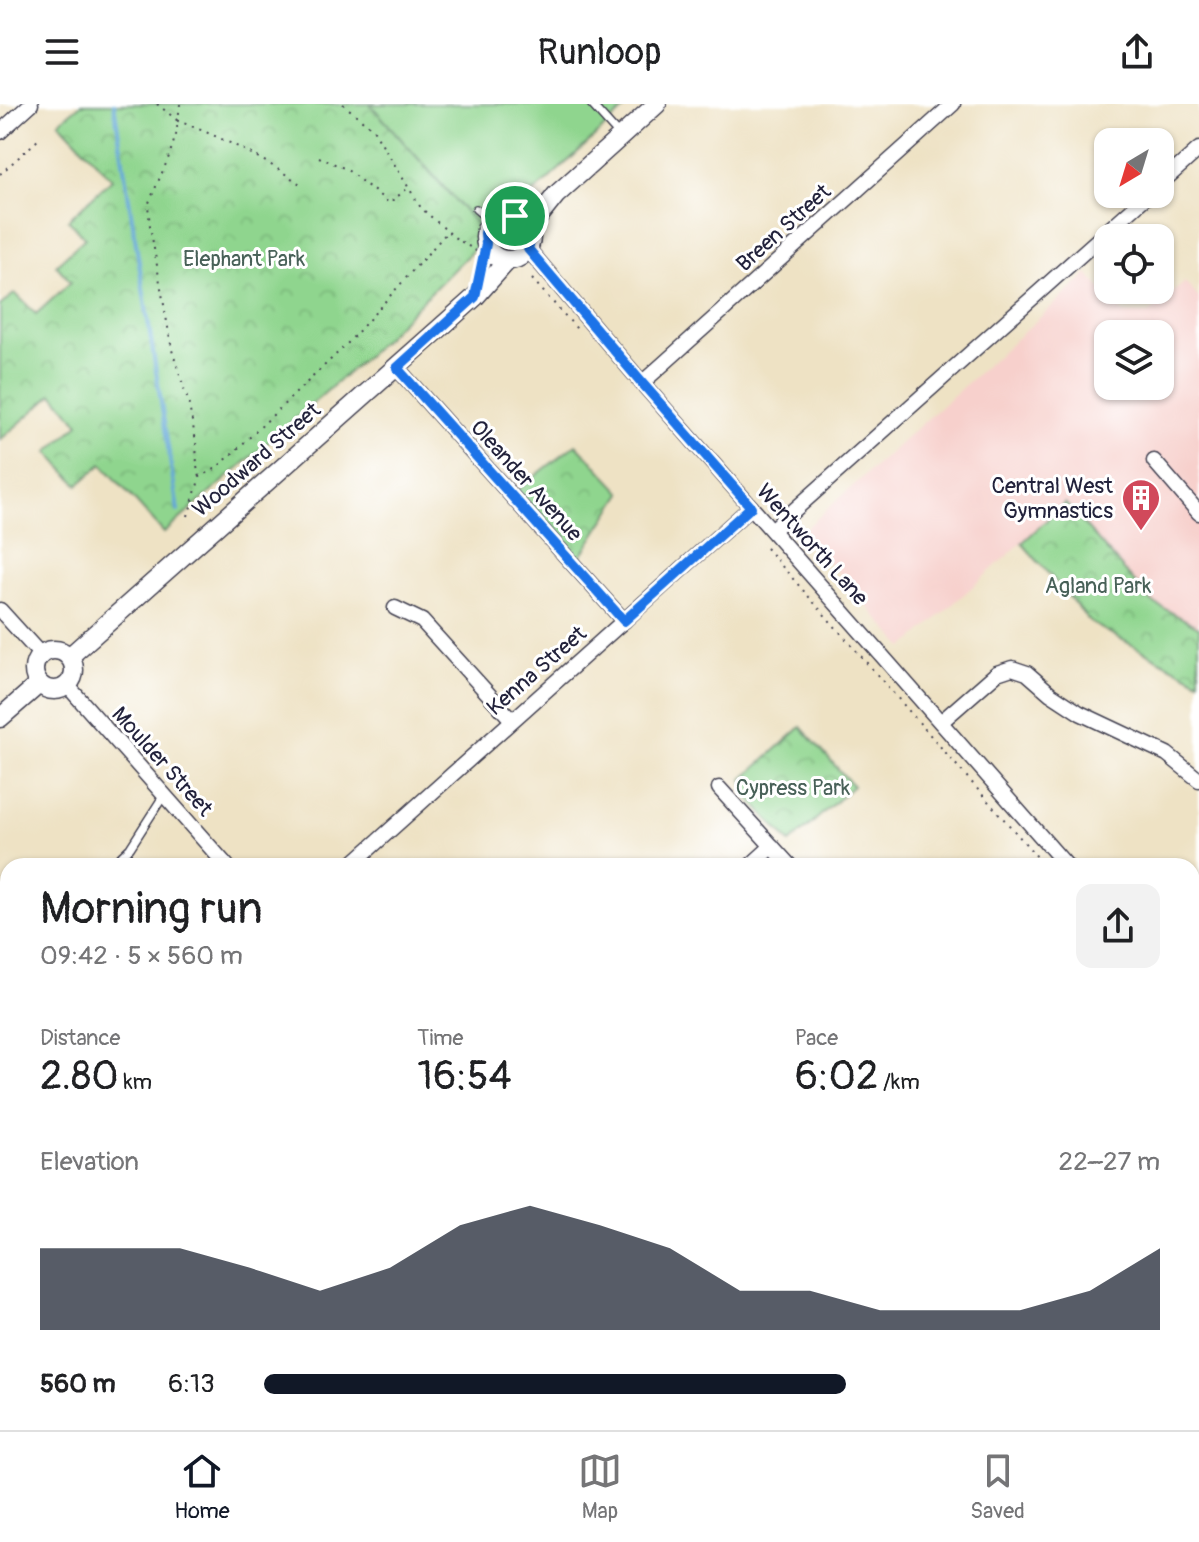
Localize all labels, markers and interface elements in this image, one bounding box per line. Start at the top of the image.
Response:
icon: menu [40,30,84,74]
text: Runloop [538,30,661,75]
icon: share [1115,30,1159,74]
north arrow [1094,128,1174,208]
map controls [1094,128,1174,400]
street label: Breen Street [730,178,837,278]
pin [481,182,549,250]
icon: arrive [493,194,537,238]
button: locate [1094,224,1174,304]
park label: Elephant Park [183,245,305,273]
button: layers [1094,320,1174,400]
street label: Woodward Street [187,396,327,523]
street label: Oleander Avenue [464,414,588,547]
place label: Central West Gymnastics [991,472,1113,525]
building icon: Central West Gymnastics [1120,477,1162,532]
street label: Wentworth Lane [750,478,874,611]
park label: Agland Park [1045,572,1151,600]
street label: Kenna Street [481,620,592,722]
street label: Moulder Street [106,701,219,822]
park label: Cypress Park [736,774,850,802]
text: Morning run [40,882,263,937]
button: share [1076,884,1160,968]
text: 09:42 · 5 × 560 m [40,940,243,972]
text: Distance [40,1024,120,1052]
text: Time [417,1024,463,1052]
text: Pace [795,1024,838,1052]
text: 2.80 [40,1052,119,1101]
text: 16:54 [417,1052,512,1101]
text: 6:02 [795,1052,878,1101]
text: km [119,1068,152,1096]
text: /km [878,1068,920,1096]
text: Elevation [40,1146,139,1178]
text: 22–27 m [1059,1146,1160,1178]
text: 560 m [40,1368,116,1400]
text: 6:13 [168,1368,215,1400]
tab: Home [174,1449,230,1525]
tab: Map [578,1449,622,1525]
tab: Saved [970,1449,1025,1525]

